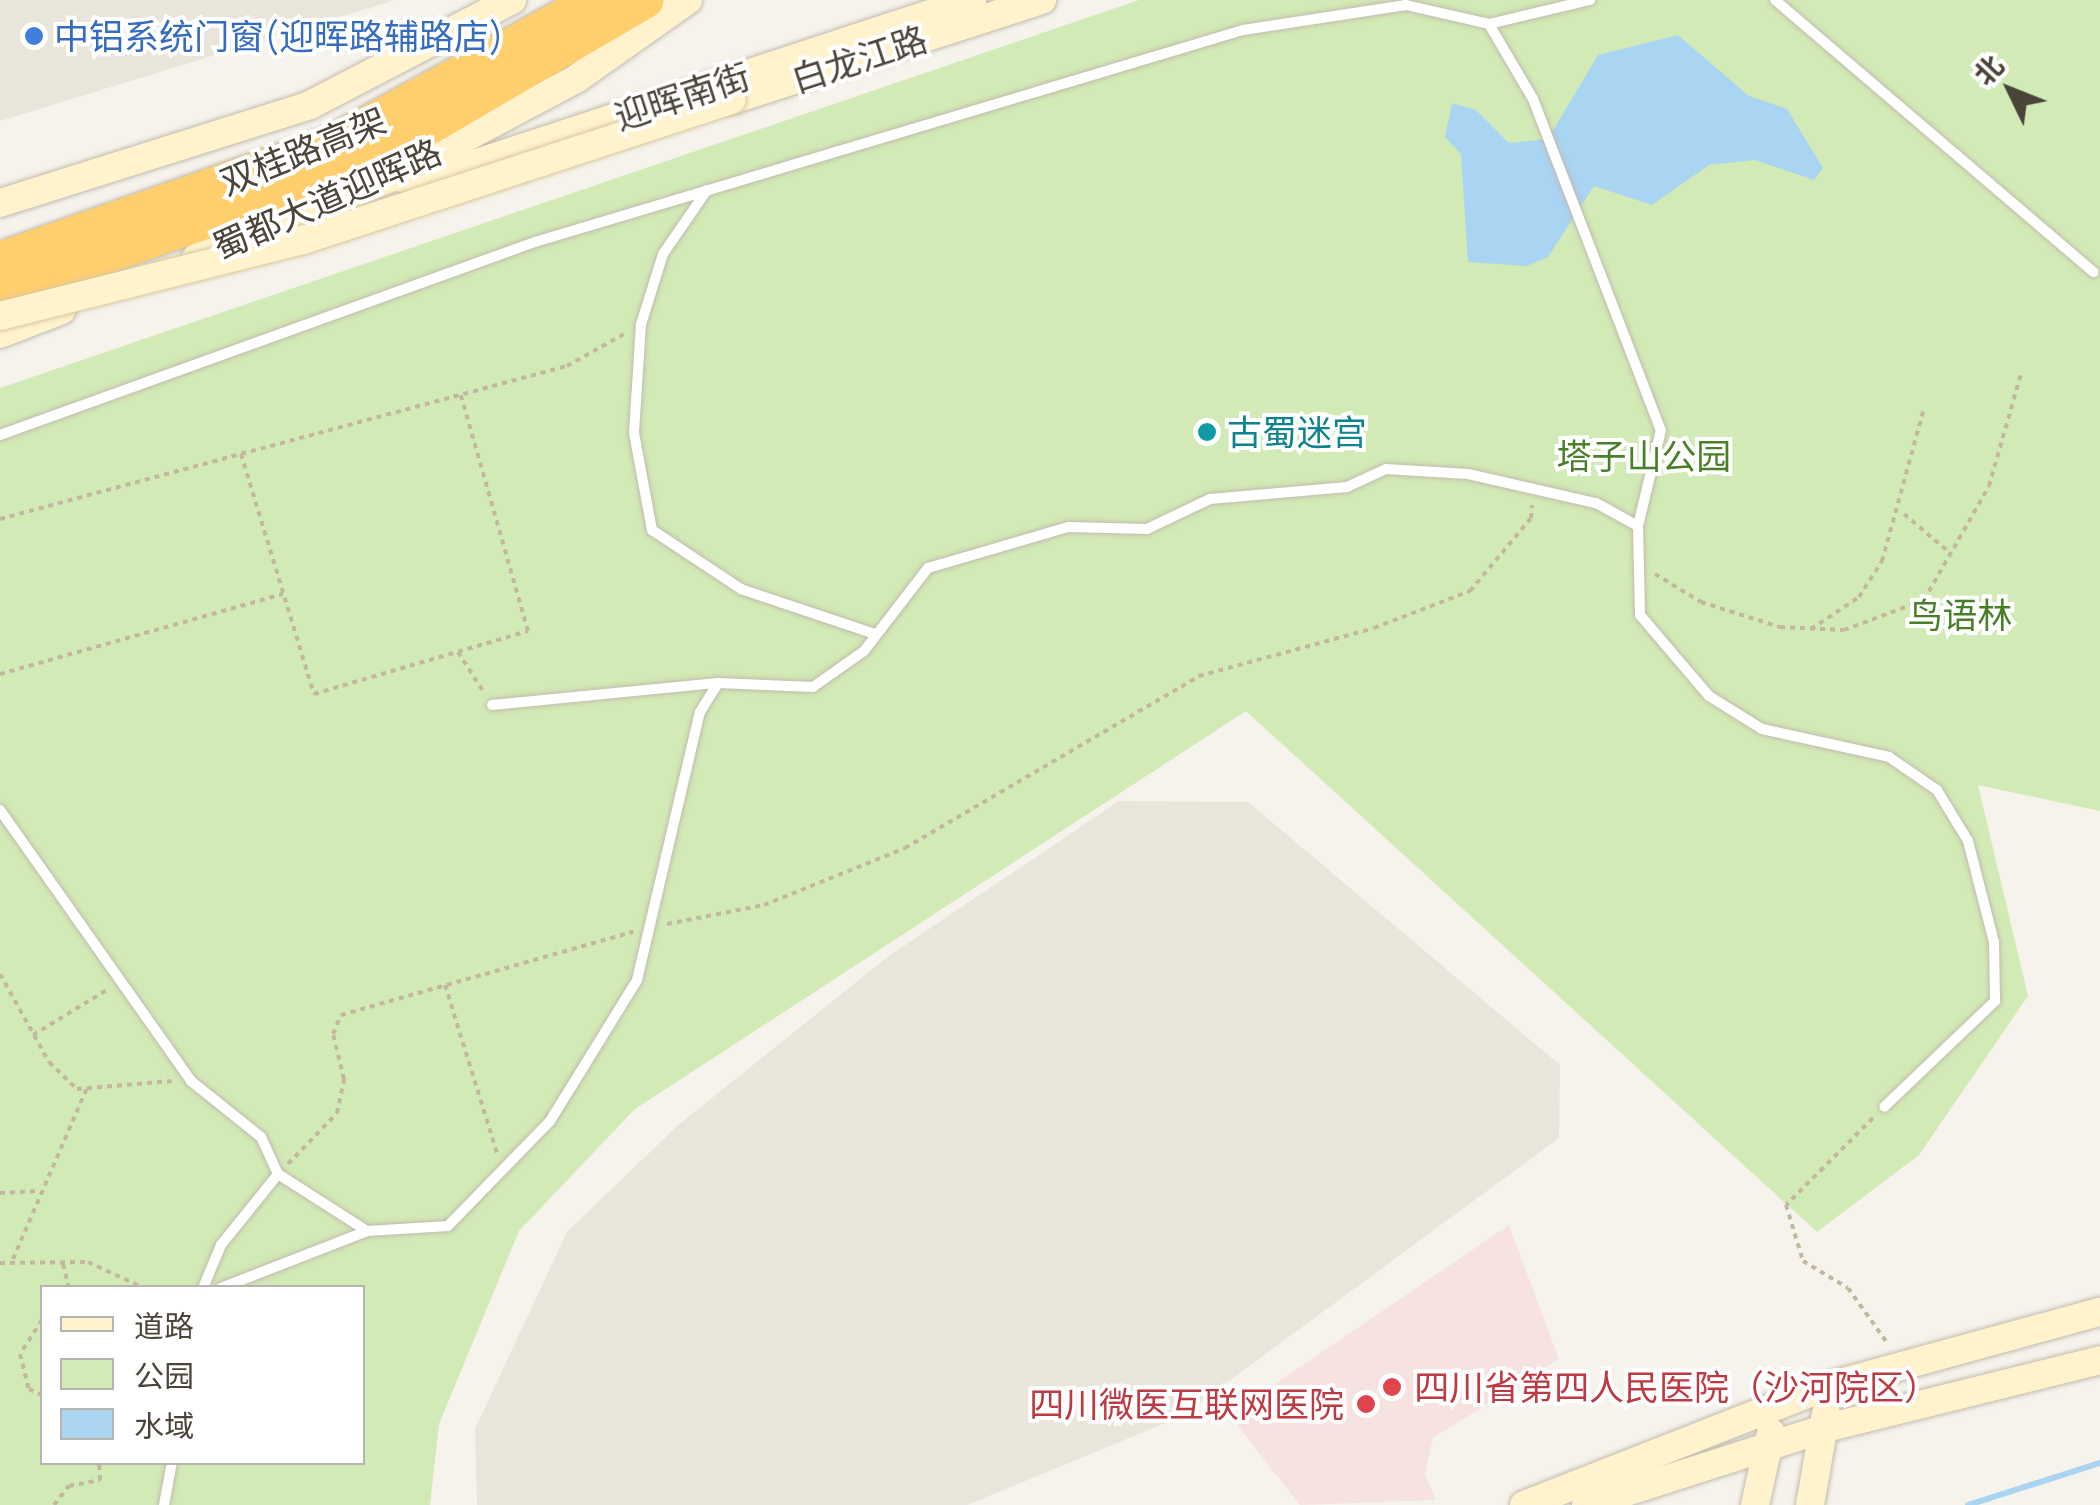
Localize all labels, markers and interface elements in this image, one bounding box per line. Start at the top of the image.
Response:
place label: 中铝系统门窗(迎晖路辅路店) [54,15,504,57]
street label: 白龙江路 [786,17,932,101]
marker: 中铝系统门窗(迎晖路辅路店) [23,25,45,47]
north arrow [1960,40,2060,140]
text: 北 [1965,46,2012,93]
street label: 迎晖南街 [609,54,755,138]
street label: 双桂路高架 [214,99,392,203]
street label: 蜀都大道迎晖路 [207,130,447,268]
place label: 古蜀迷宫 [1227,411,1367,453]
marker: 古蜀迷宫 [1196,421,1218,443]
park label: 塔子山公园 [1557,435,1731,477]
park label: 鸟语林 [1908,594,2012,636]
legend [40,1285,365,1465]
text: 道路 [134,1305,194,1346]
text: 公园 [134,1355,194,1396]
place label: 四川省第四人民医院（沙河院区） [1414,1366,1939,1408]
marker: 四川省第四人民医院（沙河院区） [1379,1374,1405,1400]
place label: 四川微医互联网医院 [1029,1383,1344,1425]
marker: 四川微医互联网医院 [1353,1391,1379,1417]
text: 水域 [134,1405,194,1446]

